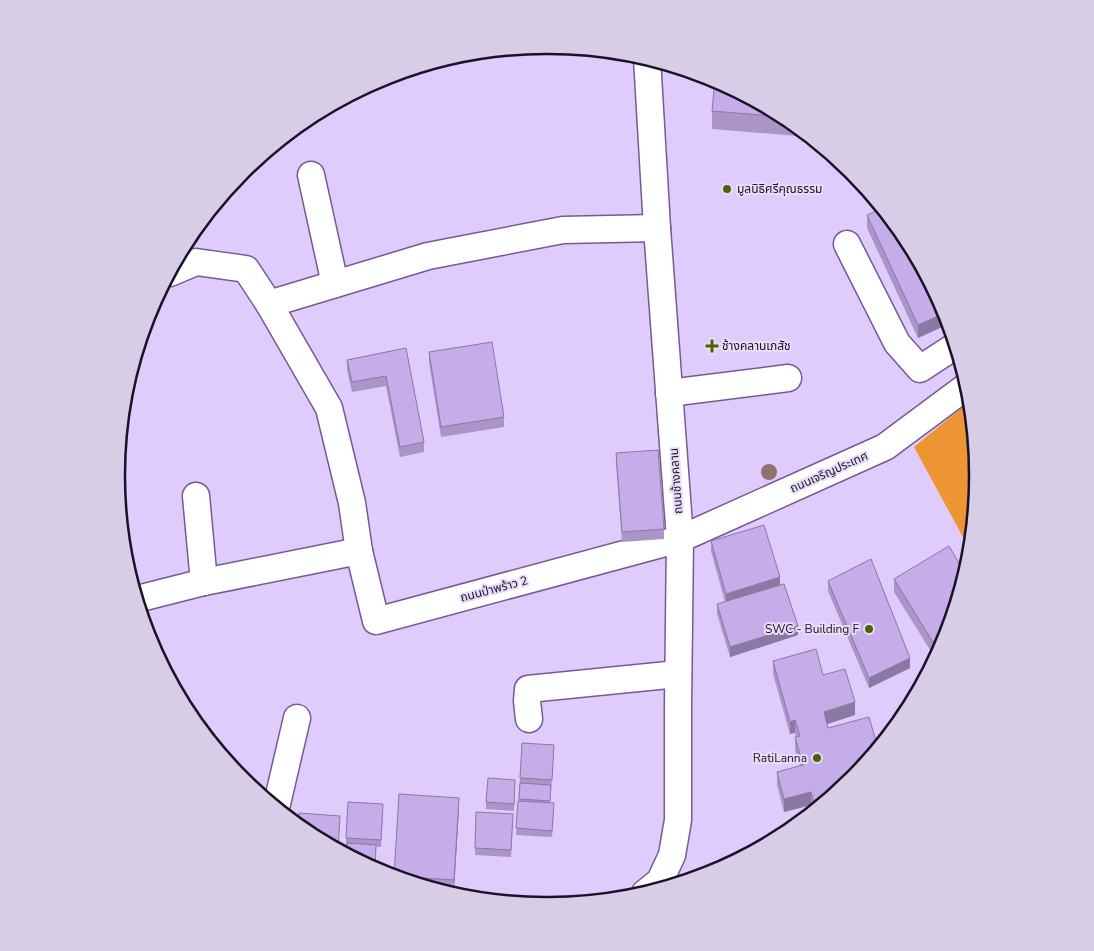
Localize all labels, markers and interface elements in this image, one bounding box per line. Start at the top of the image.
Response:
place label: มูลนิธิศรีคุณธรรม [737,181,822,197]
marker: มูลนิธิศรีคุณธรรม [721,183,733,195]
place label: ช้างคลานเภสัช [722,338,791,354]
marker: ช้างคลานเภสัช [706,340,718,352]
street label: ถนนช้างคลาน [666,447,686,515]
street label: ถนนเจริญประเทศ [787,448,871,496]
street label: ถนนป่าพร้าว 2 [458,572,530,606]
place label: SWC - Building F [765,621,859,637]
marker: SWC - Building F [863,623,875,635]
place label: RatiLanna [753,750,807,766]
marker: RatiLanna [811,752,823,764]

